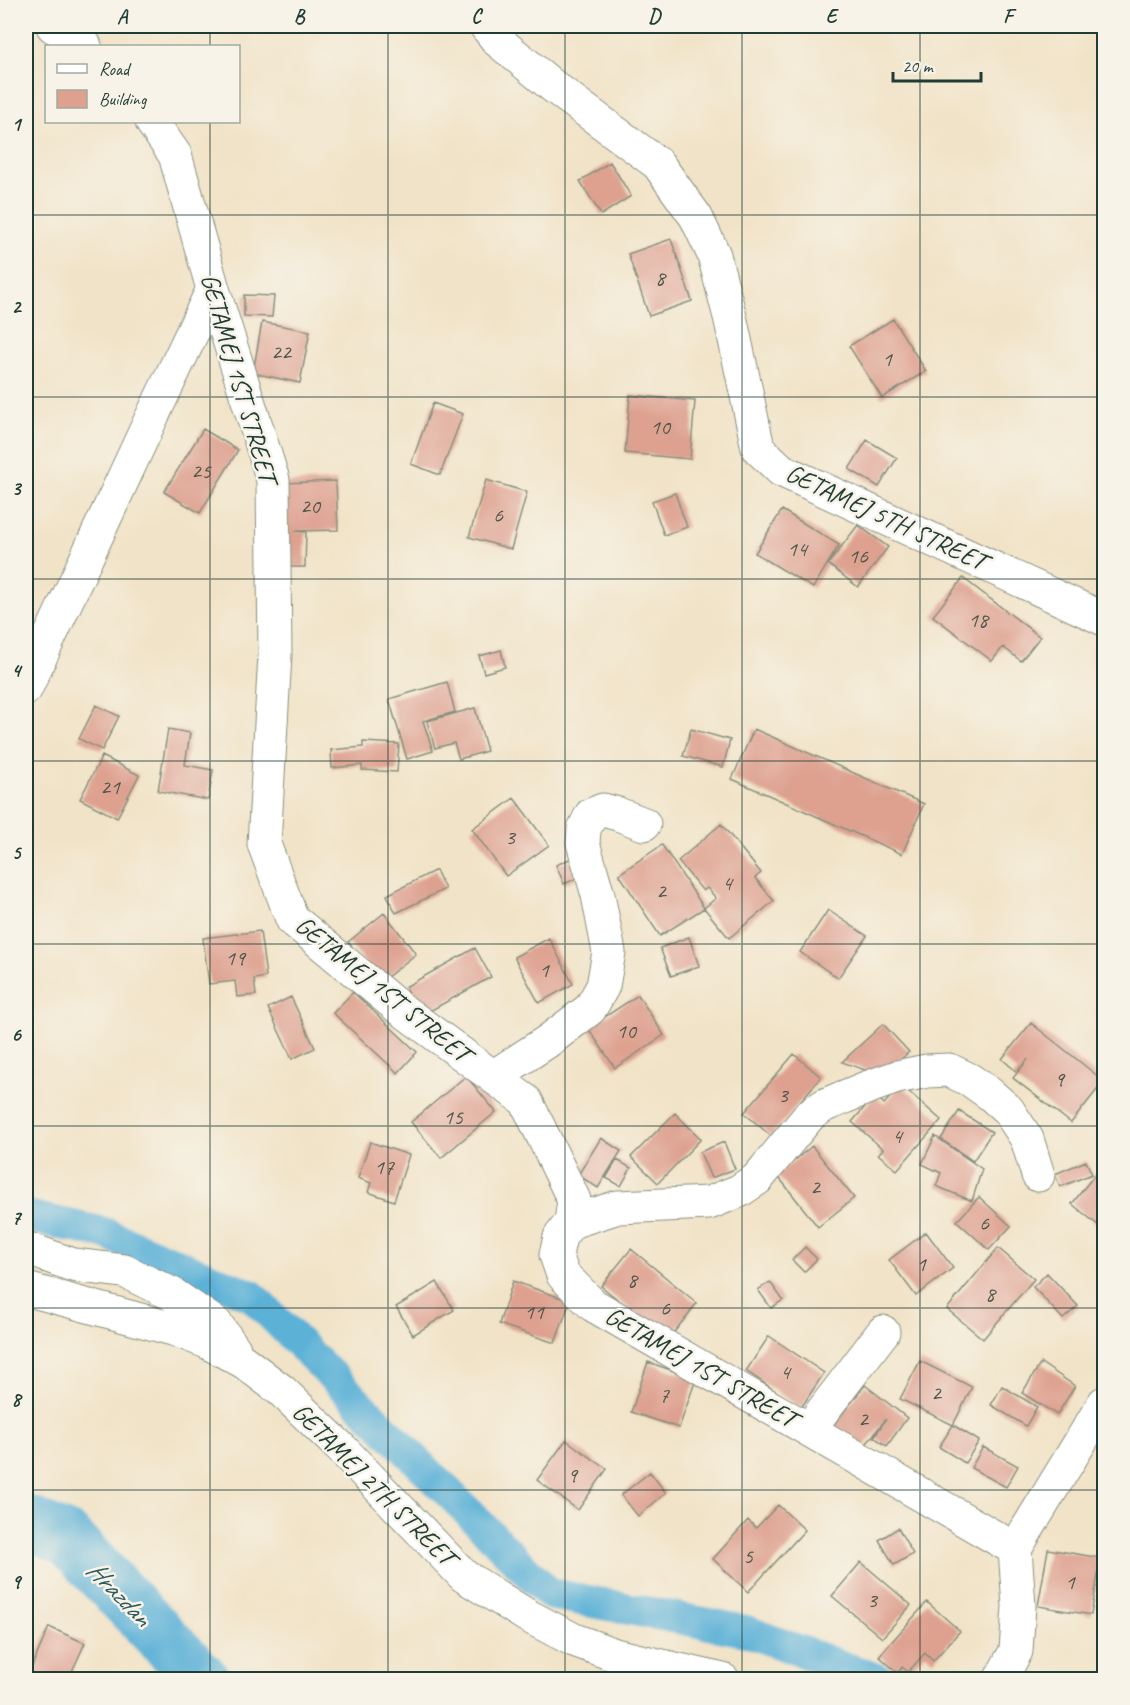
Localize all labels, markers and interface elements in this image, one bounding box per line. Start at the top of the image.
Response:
text: A [117,4,129,29]
text: B [294,4,306,29]
text: C [471,4,483,29]
text: D [648,4,662,29]
text: E [826,4,840,29]
text: F [1003,4,1017,29]
legend [45,45,240,123]
scale bar [893,45,982,83]
text: 20 m [902,55,935,77]
text: Road [99,58,132,80]
text: Building [99,88,148,110]
text: 1 [12,112,23,137]
house number: 8 [655,264,667,292]
street label: GETAMEJ 1ST STREET [193,270,287,493]
text: 2 [12,294,23,319]
house number: 22 [271,338,293,366]
house number: 1 [882,345,893,373]
house number: 10 [650,413,672,441]
street label: GETAMEJ 5TH STREET [780,456,998,581]
house number: 25 [191,457,212,485]
text: 3 [12,476,23,501]
house number: 20 [300,492,322,520]
house number: 6 [493,501,504,529]
house number: 14 [787,535,809,563]
house number: 16 [848,542,869,570]
house number: 18 [968,606,990,634]
text: 4 [12,658,24,683]
house number: 21 [100,773,121,801]
house number: 3 [505,823,517,851]
text: 5 [12,840,23,865]
house number: 4 [722,869,734,897]
house number: 2 [656,877,668,905]
street label: GETAMEJ 1ST STREET [289,908,483,1074]
house number: 19 [225,944,247,972]
house number: 1 [539,956,550,984]
house number: 10 [616,1017,638,1045]
text: 6 [11,1022,22,1047]
house number: 9 [1054,1065,1066,1093]
house number: 3 [778,1081,790,1109]
house number: 15 [443,1103,464,1131]
house number: 4 [892,1122,904,1150]
house number: 17 [374,1153,395,1181]
house number: 2 [810,1173,822,1201]
text: 7 [12,1205,23,1230]
house number: 6 [979,1209,990,1237]
house number: 1 [916,1250,927,1278]
house number: 8 [627,1266,639,1294]
house number: 8 [985,1280,997,1308]
house number: 6 [660,1294,671,1322]
house number: 11 [524,1298,545,1326]
street label: GETAMEJ 1ST STREET [599,1299,809,1439]
house number: 4 [780,1358,792,1386]
house number: 2 [931,1379,943,1407]
house number: 7 [659,1381,670,1409]
text: 8 [12,1387,24,1412]
street label: GETAMEJ 2TH STREET [285,1395,468,1578]
house number: 2 [858,1405,870,1433]
house number: 9 [567,1461,579,1489]
house number: 5 [743,1542,754,1570]
water label: Hrazdan [79,1553,160,1634]
house number: 1 [1065,1568,1076,1596]
text: 9 [12,1569,23,1594]
house number: 3 [867,1586,879,1614]

